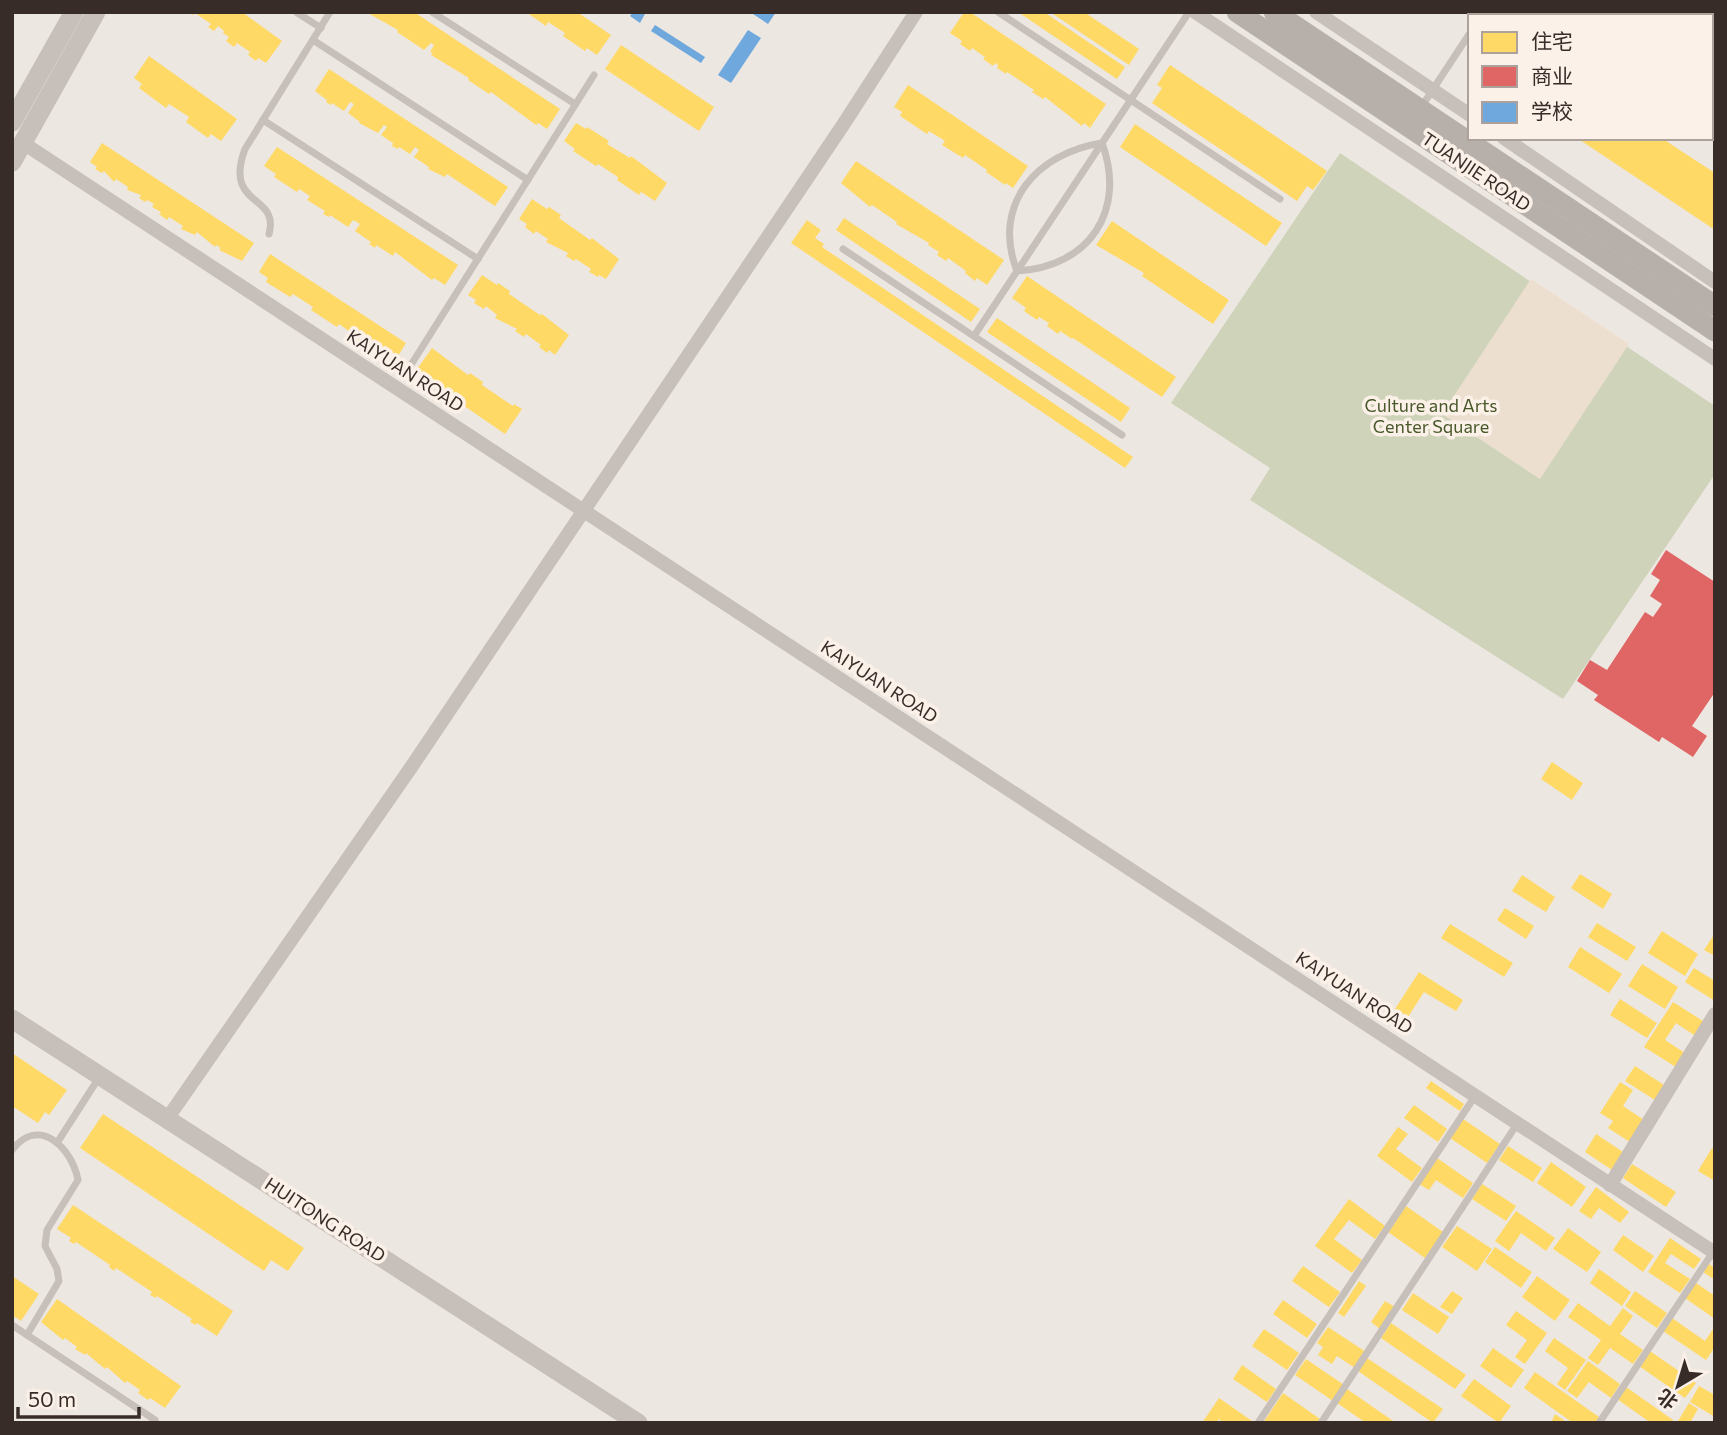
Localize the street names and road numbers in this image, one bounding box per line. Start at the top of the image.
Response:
street label: TUANJIE ROAD [1418,127,1535,216]
street label: KAIYUAN ROAD [343,324,468,416]
street label: KAIYUAN ROAD [817,635,942,727]
street label: KAIYUAN ROAD [1292,946,1417,1038]
street label: HUITONG ROAD [261,1172,390,1266]

